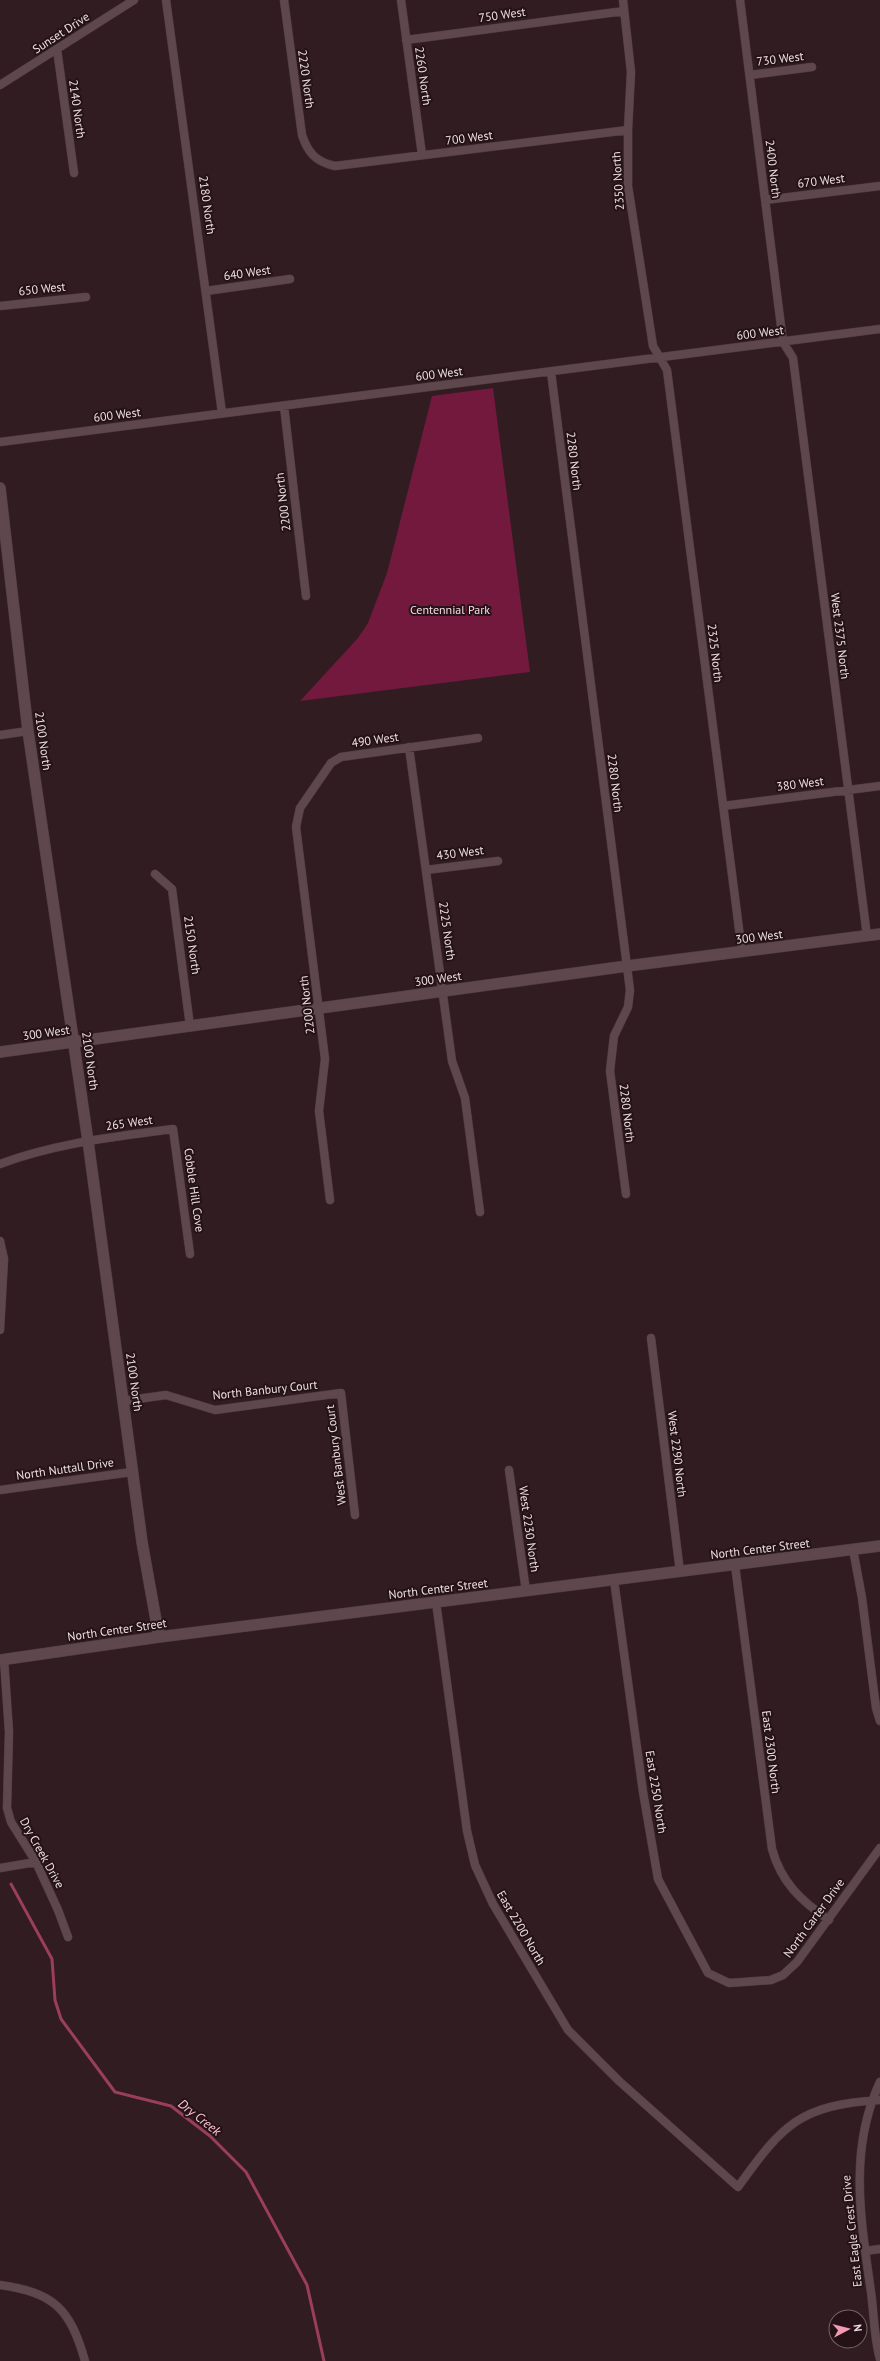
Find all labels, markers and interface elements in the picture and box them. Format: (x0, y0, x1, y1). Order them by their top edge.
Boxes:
street label: 750 West (477, 4, 526, 25)
street label: Sunset Drive (30, 9, 92, 56)
street label: 2260 North (412, 46, 435, 106)
street label: 730 West (756, 48, 804, 69)
street label: 2220 North (295, 49, 318, 109)
street label: 2140 North (66, 79, 89, 139)
street label: 700 West (445, 127, 493, 148)
street label: 2400 North (762, 139, 785, 199)
street label: 2350 North (608, 151, 627, 211)
street label: 670 West (797, 170, 845, 191)
street label: 2180 North (196, 175, 219, 235)
street label: 640 West (222, 262, 271, 283)
street label: 650 West (18, 279, 66, 298)
street label: 600 West (736, 322, 784, 343)
street label: 600 West (415, 363, 463, 384)
street label: 600 West (93, 404, 141, 425)
street label: 2280 North (563, 431, 586, 491)
street label: 2200 North (271, 472, 294, 532)
street label: West 2375 North (828, 592, 853, 680)
park label: Centennial Park (410, 602, 490, 617)
street label: 2325 North (704, 623, 727, 683)
street label: 2100 North (32, 711, 55, 771)
street label: 490 West (350, 729, 399, 750)
street label: 2280 North (604, 753, 627, 813)
street label: 380 West (776, 773, 824, 794)
street label: 430 West (436, 842, 484, 863)
street label: 2225 North (436, 901, 459, 961)
street label: 2150 North (181, 915, 204, 975)
street label: 300 West (735, 926, 783, 947)
street label: 300 West (413, 968, 462, 989)
street label: 2200 North (295, 975, 318, 1035)
street label: 300 West (21, 1022, 70, 1043)
street label: 2100 North (79, 1031, 102, 1091)
street label: 2280 North (616, 1083, 639, 1143)
street label: 265 West (104, 1112, 153, 1133)
street label: Cobble Hill Cove (181, 1147, 208, 1233)
street label: 2100 North (123, 1352, 146, 1412)
street label: North Banbury Court (212, 1377, 318, 1402)
street label: West Banbury Court (322, 1404, 349, 1506)
street label: West 2290 North (665, 1410, 690, 1498)
street label: North Nuttall Drive (15, 1454, 115, 1483)
street label: West 2230 North (516, 1485, 543, 1573)
street label: North Center Street (709, 1535, 810, 1562)
street label: North Center Street (387, 1575, 488, 1602)
street label: North Center Street (66, 1615, 167, 1644)
street label: East 2300 North (759, 1710, 784, 1794)
street label: East 2250 North (643, 1749, 670, 1834)
street label: Dry Creek Drive (17, 1815, 68, 1891)
street label: North Carter Drive (780, 1875, 847, 1960)
street label: East 2200 North (494, 1888, 549, 1968)
water label: Dry Creek (175, 2095, 226, 2140)
street label: East Eagle Crest Drive (838, 2174, 865, 2288)
north arrow (828, 2309, 868, 2349)
text: N (851, 2323, 865, 2332)

